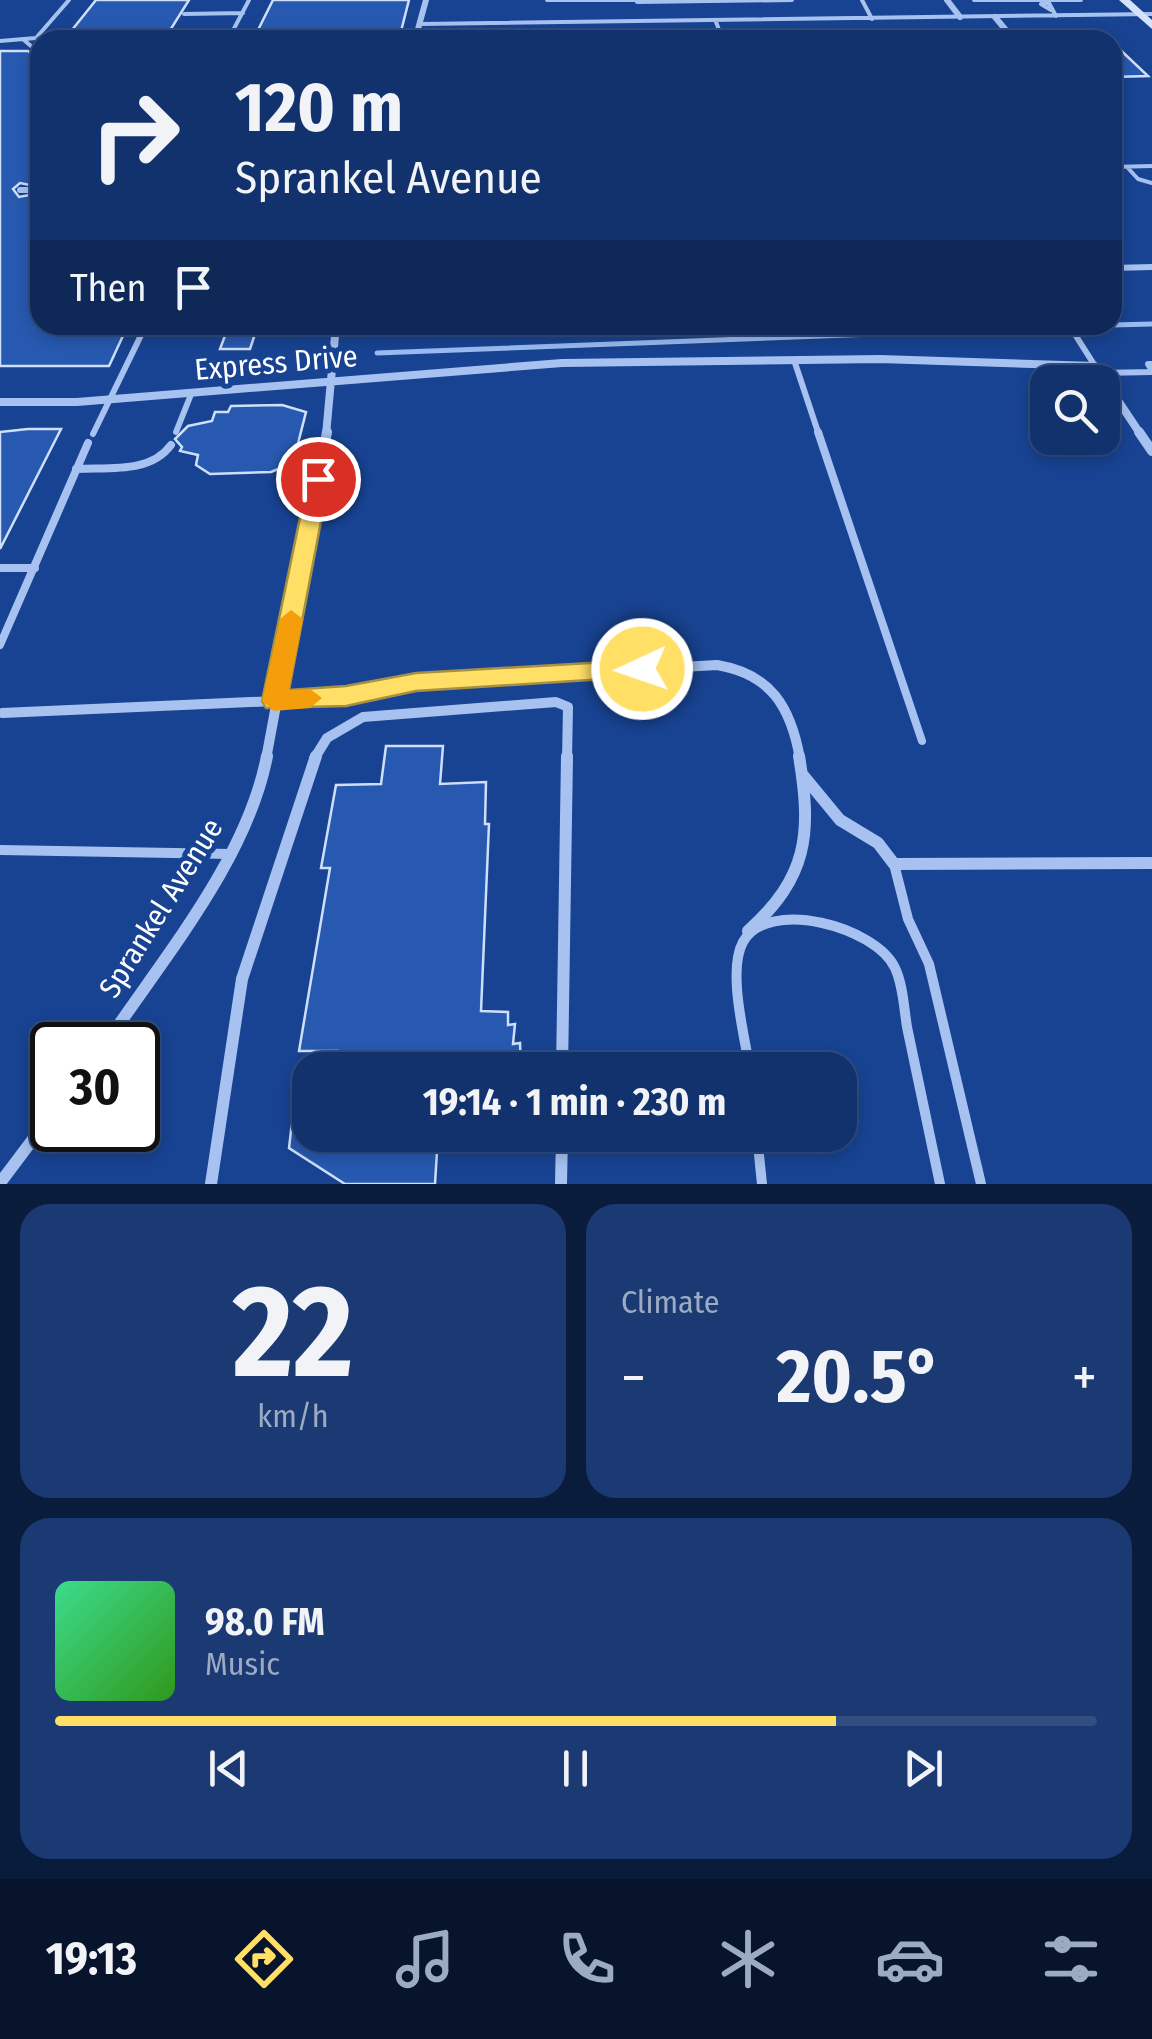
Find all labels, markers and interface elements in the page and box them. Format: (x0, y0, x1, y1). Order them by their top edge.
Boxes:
text: 120 m (235, 66, 403, 150)
icon: right (70, 70, 200, 200)
text: Sprankel Avenue (235, 151, 542, 205)
icon: arrive (166, 260, 221, 315)
text: Then (70, 265, 146, 311)
street label: Express Drive (193, 338, 359, 388)
map controls (1030, 365, 1120, 455)
button: search (1030, 365, 1120, 455)
pin (276, 437, 361, 522)
icon: arrive (291, 452, 346, 507)
position arrow (590, 617, 694, 721)
street label: Sprankel Avenue (92, 812, 230, 1004)
speed limit sign: 30 (30, 1022, 160, 1152)
text: 19:14 · 1 min · 230 m (423, 1079, 726, 1125)
text: 22 (233, 1254, 353, 1410)
text: Climate (621, 1283, 720, 1321)
text: 20.5° (777, 1332, 941, 1422)
text: − (621, 1345, 646, 1411)
text: + (1072, 1345, 1097, 1411)
text: km/h (257, 1397, 329, 1435)
text: 98.0 FM (205, 1599, 325, 1645)
text: Music (205, 1645, 280, 1683)
icon: previous (201, 1741, 256, 1796)
icon: pause (548, 1741, 603, 1796)
icon: next (896, 1741, 951, 1796)
icon: directions (229, 1924, 299, 1994)
icon: music (390, 1924, 460, 1994)
icon: phone (552, 1924, 622, 1994)
icon: climate (713, 1924, 783, 1994)
icon: car (875, 1924, 945, 1994)
icon: filters (1036, 1924, 1106, 1994)
text: 19:13 (46, 1932, 137, 1986)

